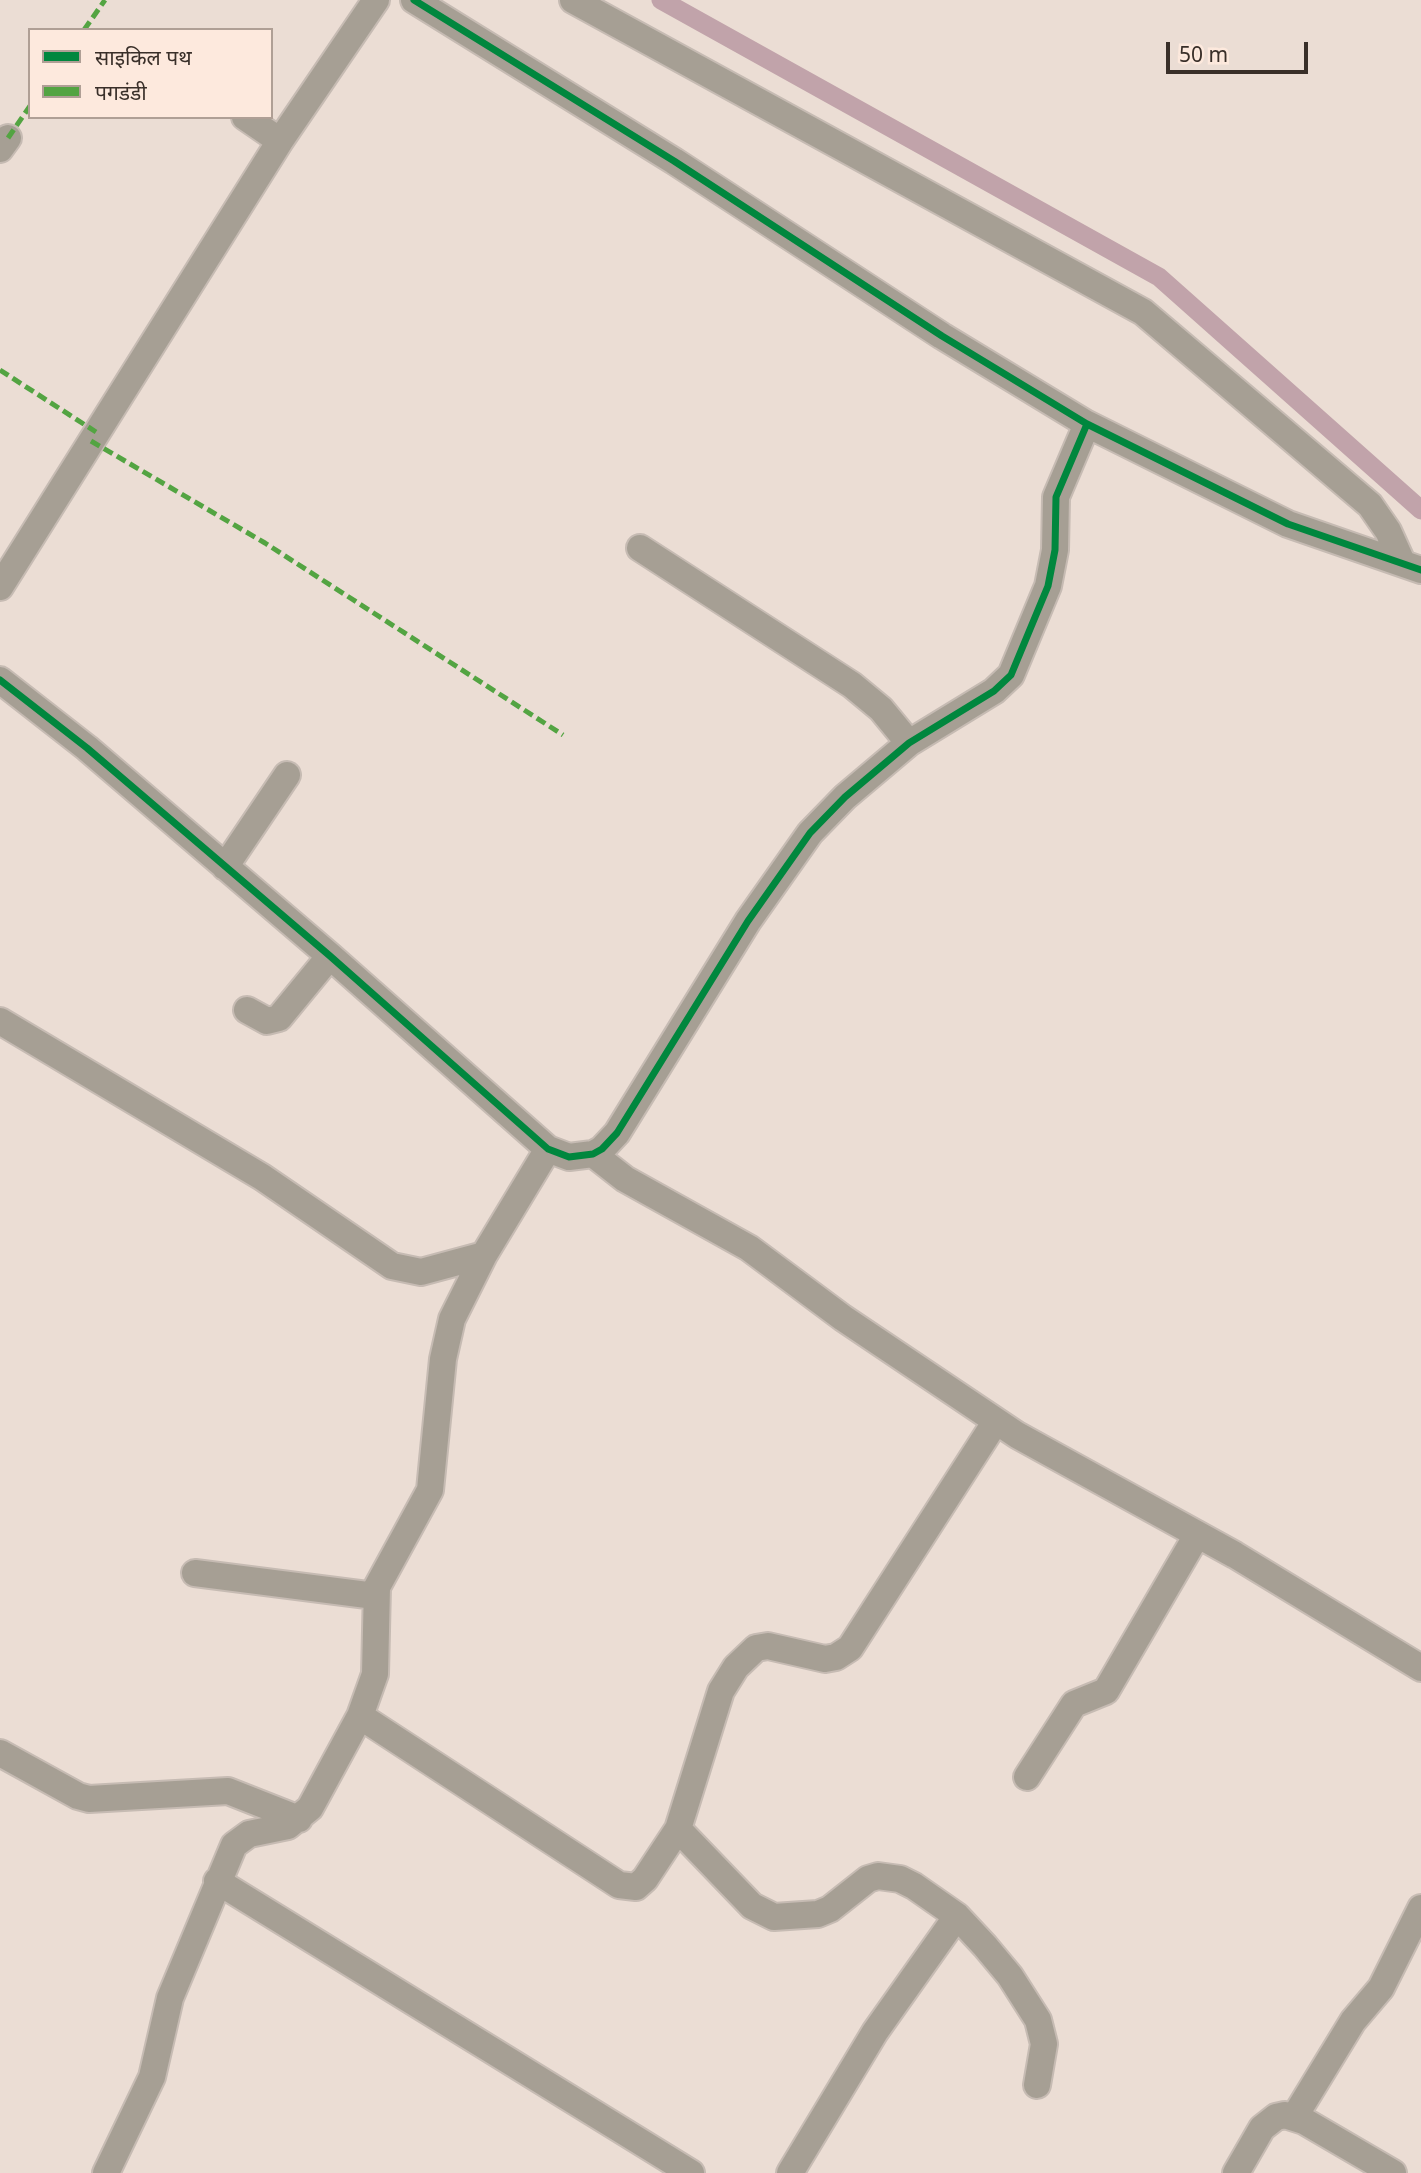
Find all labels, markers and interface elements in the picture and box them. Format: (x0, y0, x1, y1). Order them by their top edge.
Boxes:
legend (28, 28, 273, 119)
scale bar (1169, 28, 1311, 72)
text: 50 m (1179, 40, 1228, 68)
text: साइकिल पथ (95, 43, 192, 71)
text: पगडंडी (95, 78, 147, 106)

